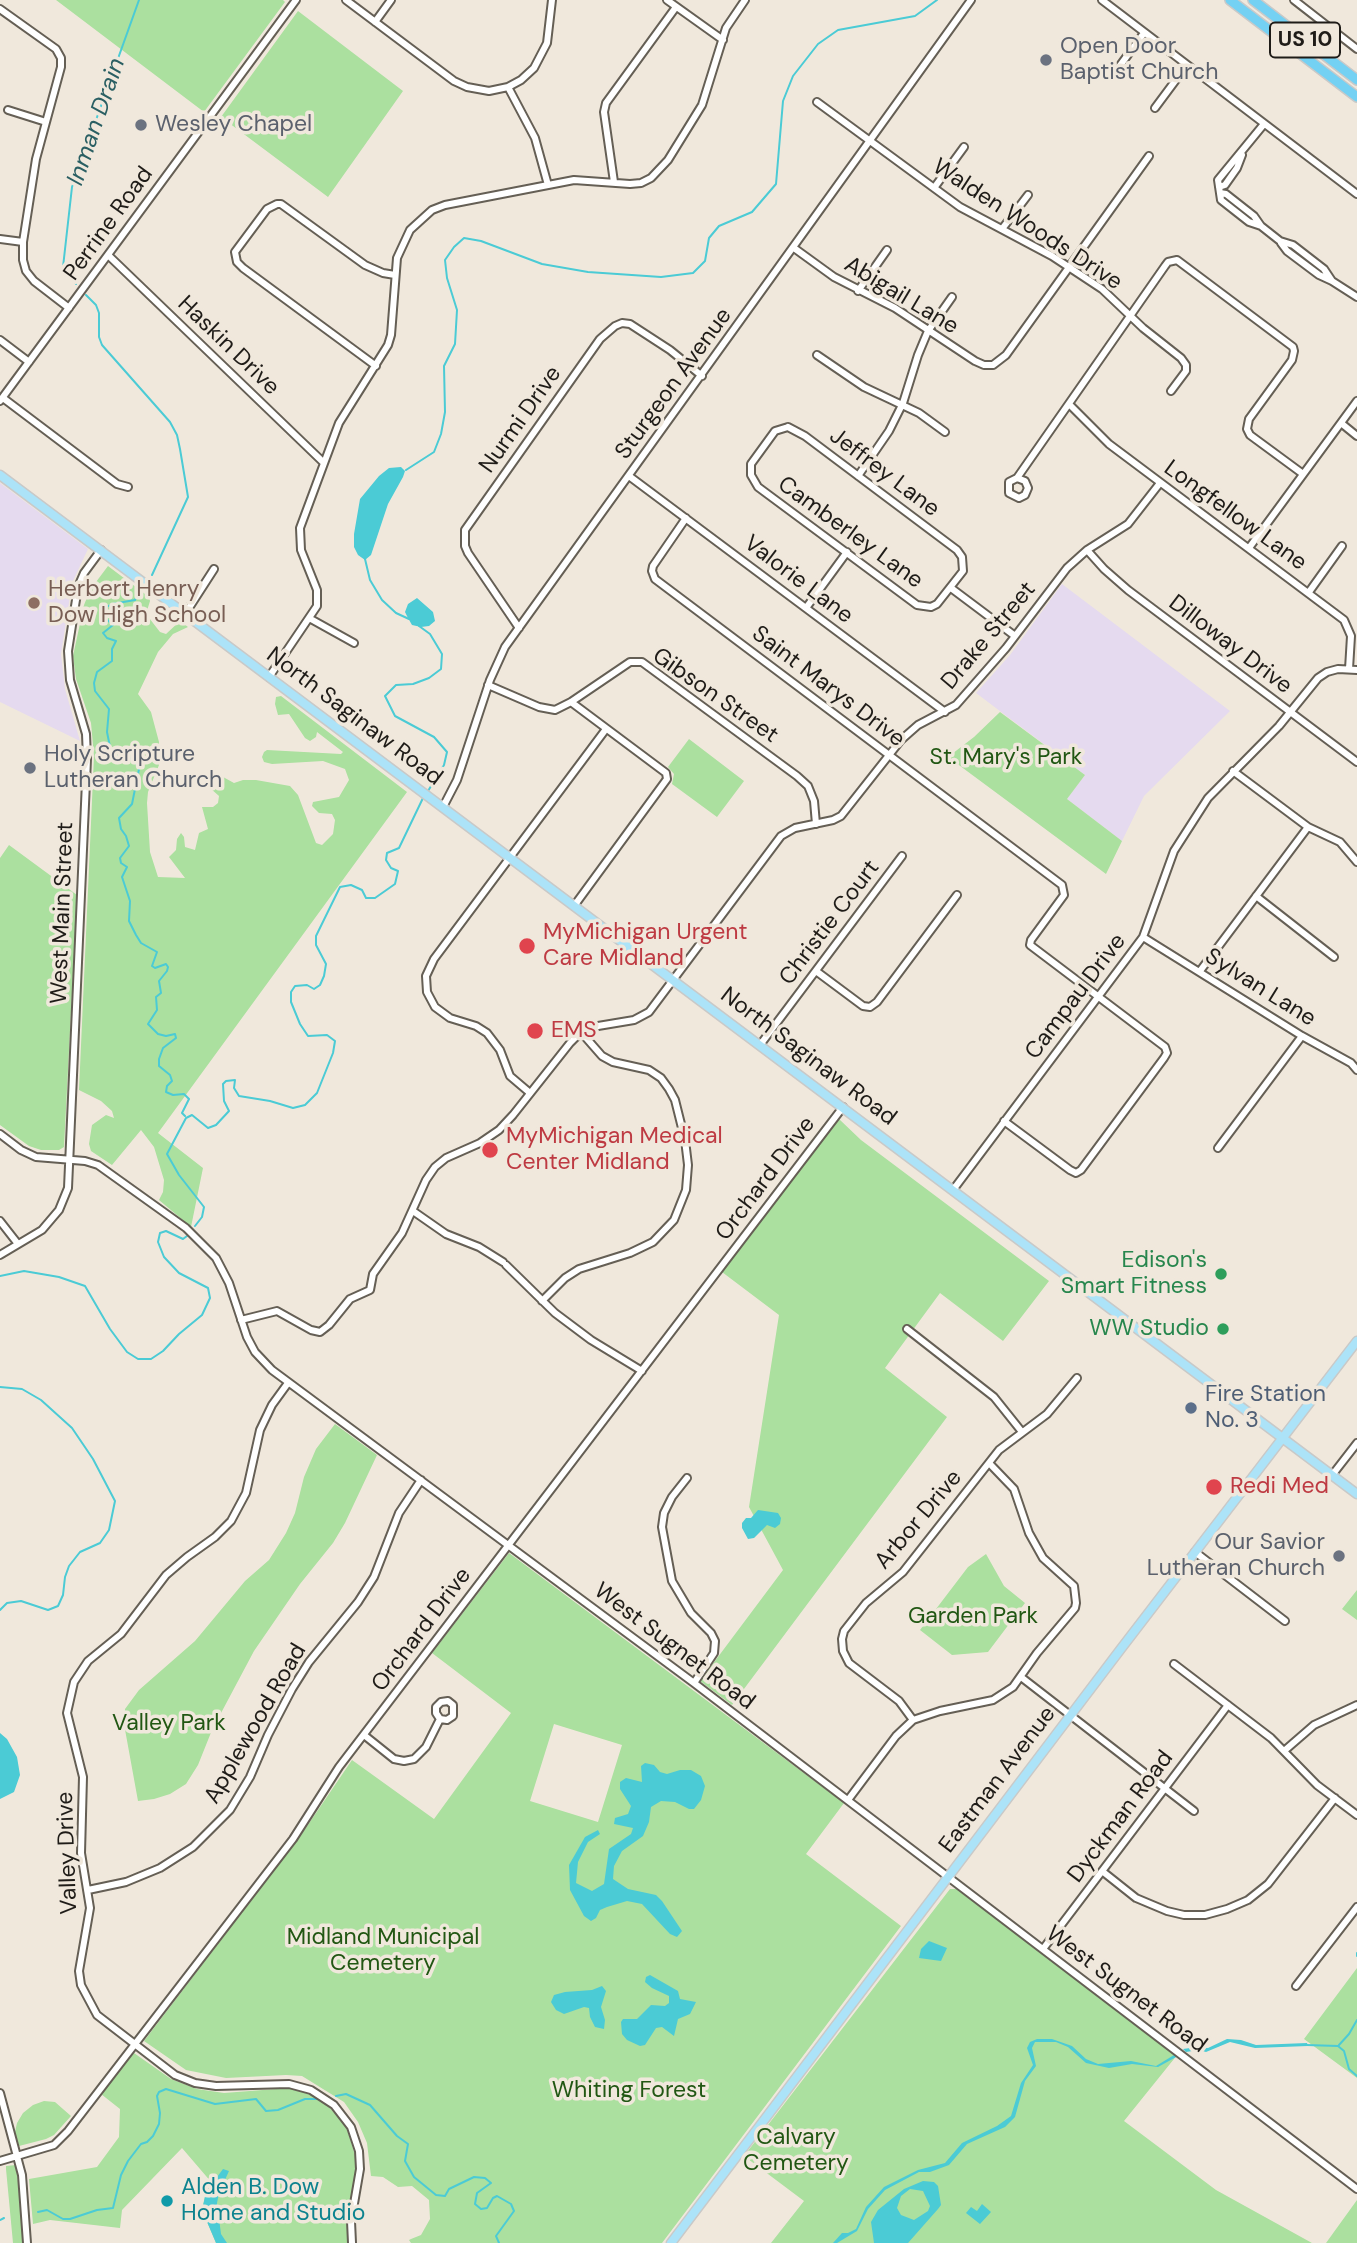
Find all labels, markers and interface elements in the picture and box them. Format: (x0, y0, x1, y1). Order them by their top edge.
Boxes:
road number: US 10 (1270, 22, 1340, 58)
place label: Open Door Baptist Church (1060, 33, 1218, 87)
marker: Open Door Baptist Church (1038, 52, 1054, 68)
water label: Inman Drain (62, 55, 132, 189)
place label: Wesley Chapel (155, 111, 312, 139)
marker: Wesley Chapel (133, 117, 149, 133)
street label: Walden Woods Drive (927, 153, 1127, 297)
street label: Perrine Road (58, 162, 160, 286)
street label: Abigail Lane (839, 251, 963, 341)
street label: Haskin Drive (171, 291, 285, 401)
street label: Sturgeon Avenue (610, 303, 738, 465)
street label: Nurmi Drive (474, 361, 568, 479)
street label: Jeffrey Lane (824, 423, 944, 523)
street label: Longfellow Lane (1158, 455, 1312, 577)
street label: Camberley Lane (772, 471, 928, 595)
street label: Valorie Lane (738, 530, 858, 630)
place label: Herbert Henry Dow High School (48, 576, 226, 630)
street label: Drake Street (936, 577, 1042, 695)
street label: Dilloway Drive (1163, 590, 1297, 700)
marker: Herbert Henry Dow High School (26, 595, 42, 611)
street label: Saint Marys Drive (746, 621, 910, 753)
street label: North Saginaw Road (261, 642, 447, 792)
street label: Gibson Street (647, 643, 783, 749)
place label: Holy Scripture Lutheran Church (44, 741, 222, 795)
park label: St. Mary's Park (930, 744, 1082, 772)
marker: Holy Scripture Lutheran Church (22, 760, 38, 776)
street label: West Main Street (46, 821, 80, 1005)
street label: Christie Court (774, 855, 886, 991)
place label: MyMichigan Urgent Care Midland (543, 919, 748, 973)
street label: Campau Drive (1020, 929, 1132, 1065)
marker: MyMichigan Urgent Care Midland (517, 936, 537, 956)
street label: Sylvan Lane (1199, 943, 1321, 1033)
street label: North Saginaw Road (715, 982, 901, 1132)
place label: EMS (551, 1017, 597, 1045)
marker: EMS (525, 1021, 545, 1041)
street label: Orchard Drive (710, 1112, 822, 1246)
place label: MyMichigan Medical Center Midland (506, 1123, 723, 1177)
marker: MyMichigan Medical Center Midland (480, 1140, 500, 1160)
place label: Edison's Smart Fitness (1061, 1247, 1207, 1301)
marker: Edison's Smart Fitness (1213, 1266, 1229, 1282)
place label: WW Studio (1089, 1315, 1209, 1343)
marker: WW Studio (1215, 1321, 1231, 1337)
place label: Fire Station No. 3 (1205, 1381, 1326, 1435)
marker: Fire Station No. 3 (1183, 1400, 1199, 1416)
street label: Arbor Drive (870, 1465, 968, 1575)
place label: Redi Med (1230, 1473, 1329, 1501)
marker: Redi Med (1204, 1477, 1224, 1497)
place label: Our Savior Lutheran Church (1147, 1529, 1325, 1583)
marker: Our Savior Lutheran Church (1331, 1548, 1347, 1564)
street label: Orchard Drive (366, 1563, 478, 1697)
street label: West Sugnet Road (588, 1578, 760, 1716)
park label: Garden Park (908, 1603, 1038, 1631)
street label: Applewood Road (199, 1639, 313, 1809)
street label: Eastman Avenue (934, 1701, 1062, 1859)
park label: Valley Park (112, 1710, 226, 1738)
street label: Dyckman Road (1062, 1746, 1180, 1888)
street label: Valley Drive (52, 1791, 84, 1915)
street label: West Sugnet Road (1040, 1921, 1212, 2059)
park label: Midland Municipal Cemetery (287, 1924, 479, 1978)
park label: Whiting Forest (552, 2077, 706, 2105)
park label: Calvary Cemetery (743, 2124, 849, 2178)
place label: Alden B. Dow Home and Studio (181, 2174, 365, 2228)
marker: Alden B. Dow Home and Studio (159, 2193, 175, 2209)

